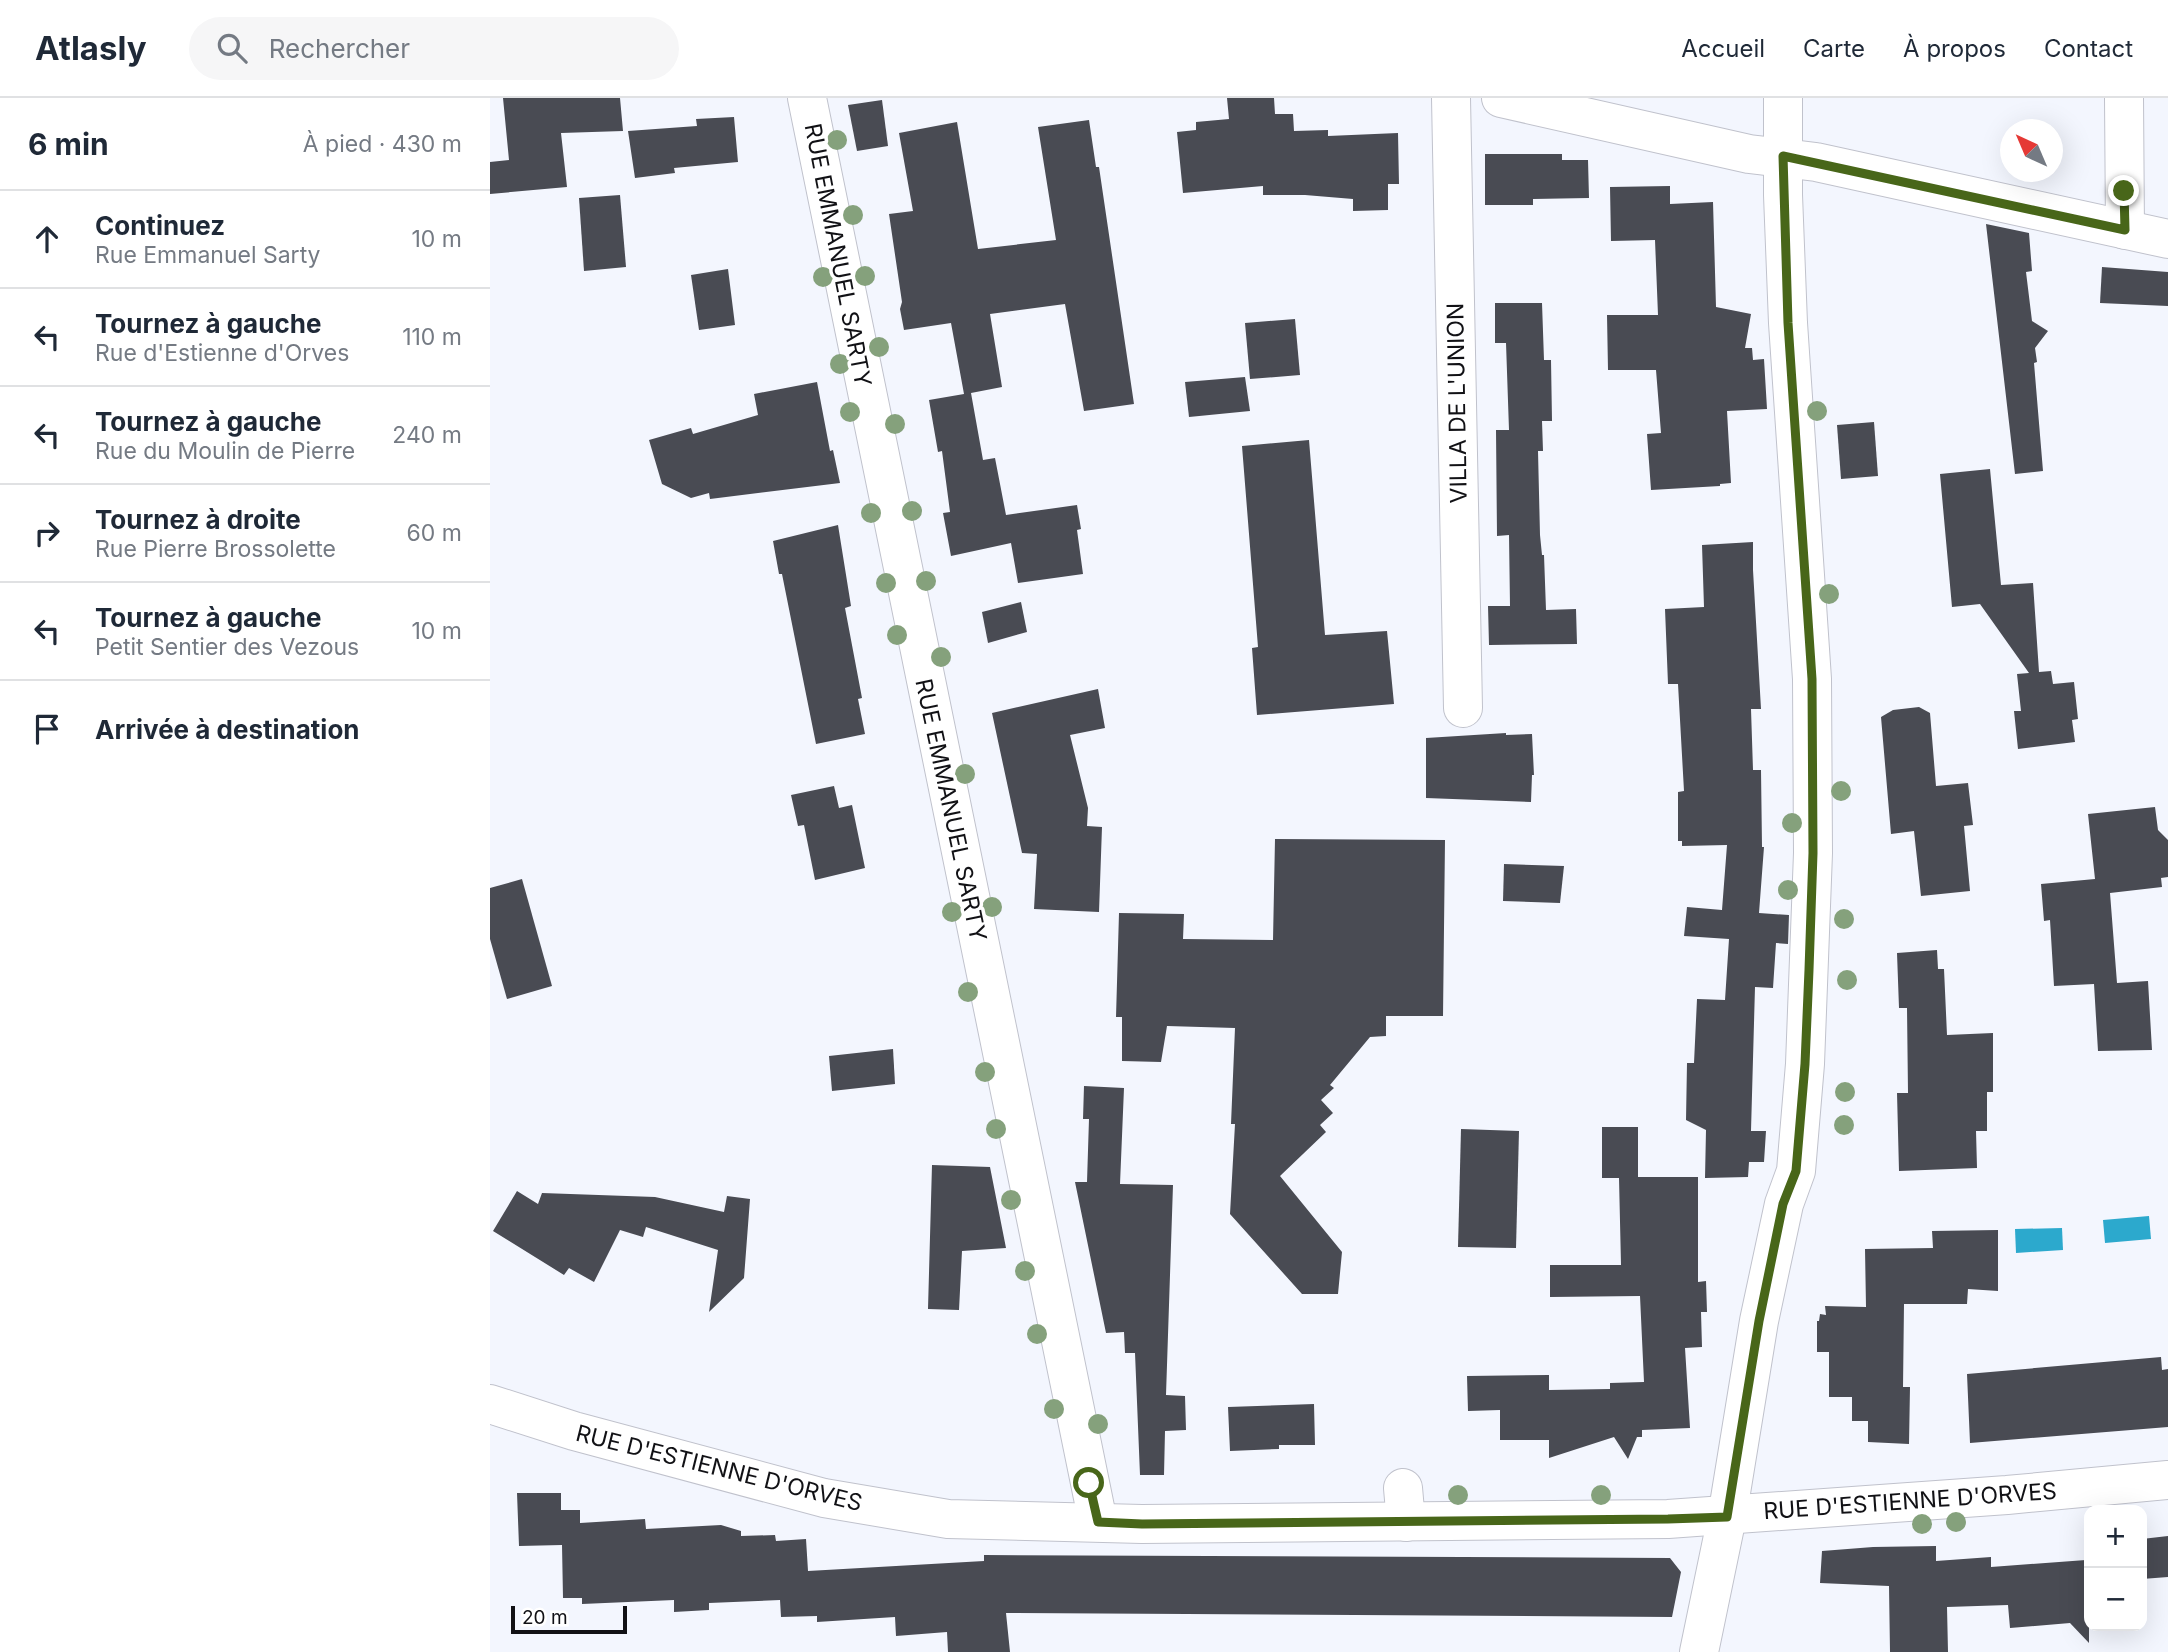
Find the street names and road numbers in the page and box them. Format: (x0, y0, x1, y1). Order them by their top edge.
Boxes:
street label: RUE EMMANUEL SARTY (799, 121, 877, 389)
street label: VILLA DE L'UNION (1441, 302, 1473, 504)
street label: RUE EMMANUEL SARTY (909, 676, 993, 944)
street label: RUE D'ESTIENNE D'ORVES (573, 1419, 865, 1517)
street label: RUE D'ESTIENNE D'ORVES (1762, 1477, 2058, 1525)

